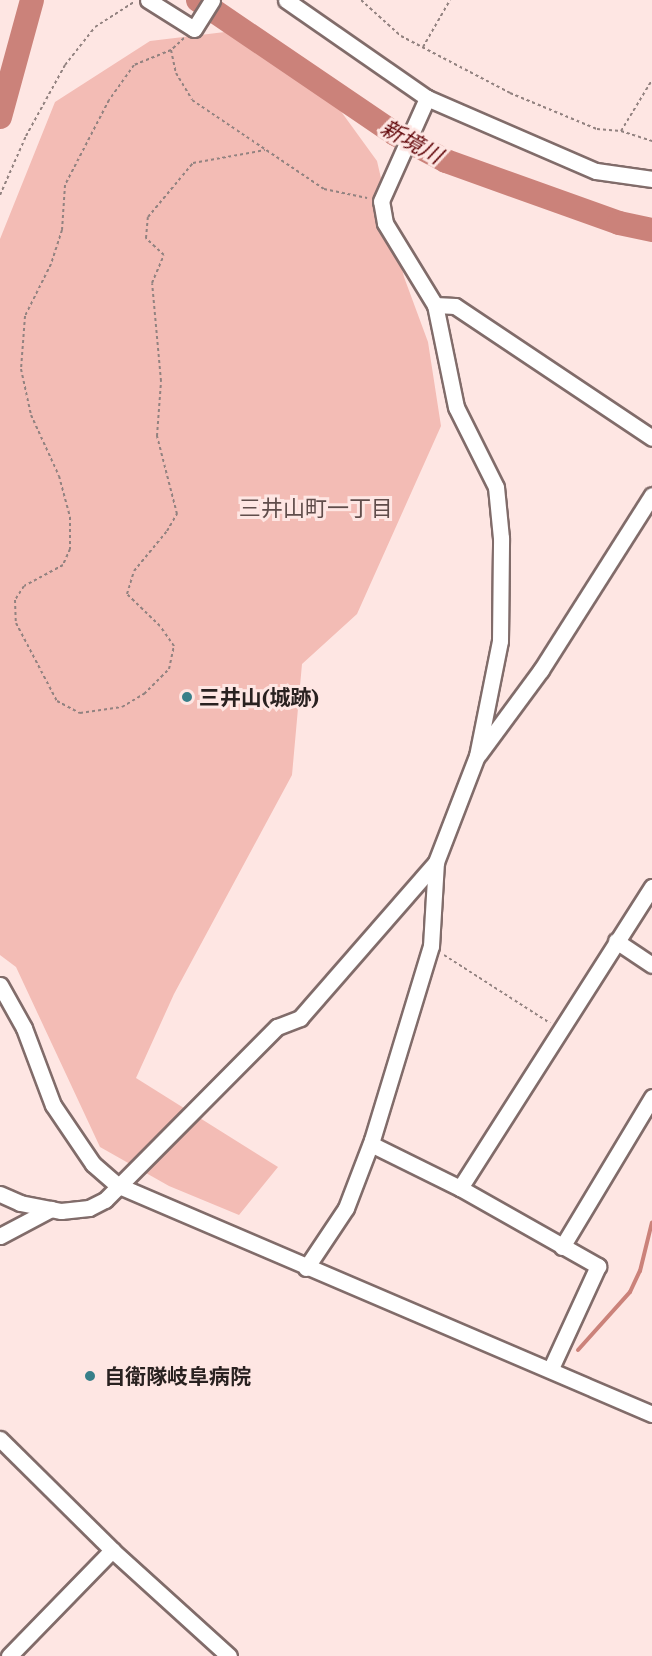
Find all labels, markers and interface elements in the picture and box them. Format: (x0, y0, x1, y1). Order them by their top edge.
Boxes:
water label: 新境川 (377, 113, 447, 169)
district label: 三井山町一丁目 (239, 495, 393, 521)
place label: 三井山(城跡) (199, 684, 319, 710)
marker: 三井山(城跡) (180, 690, 194, 704)
place label: 自衛隊岐阜病院 (104, 1363, 251, 1389)
marker: 自衛隊岐阜病院 (81, 1367, 99, 1385)

